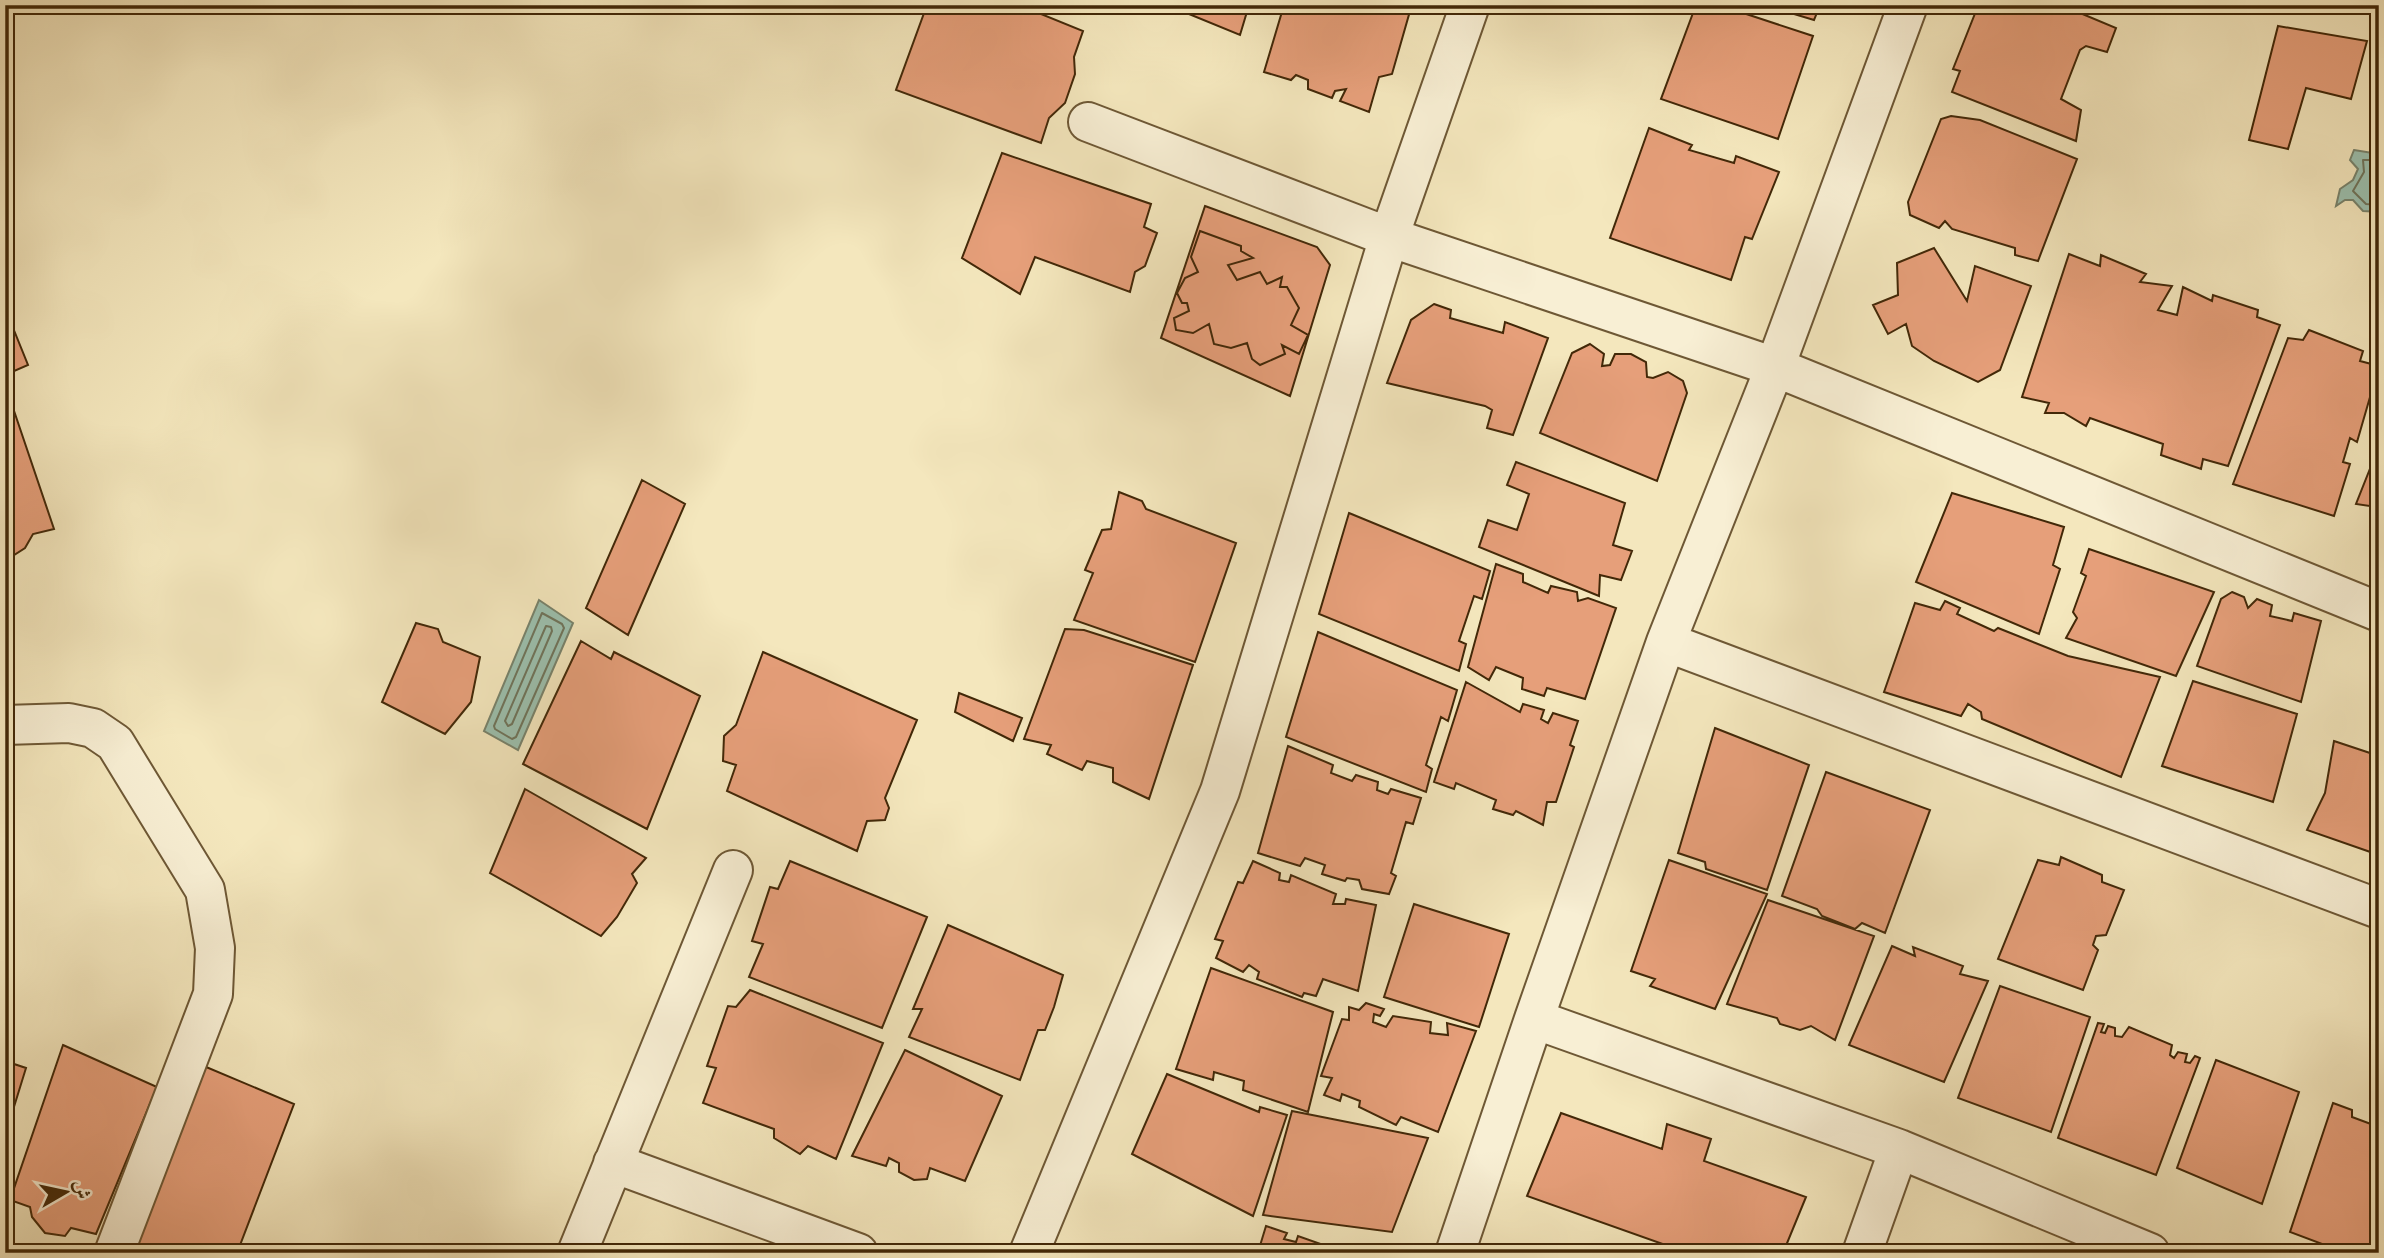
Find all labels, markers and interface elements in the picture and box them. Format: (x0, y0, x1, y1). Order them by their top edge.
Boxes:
north arrow (32, 1156, 102, 1226)
text: ش (69, 1178, 95, 1201)

